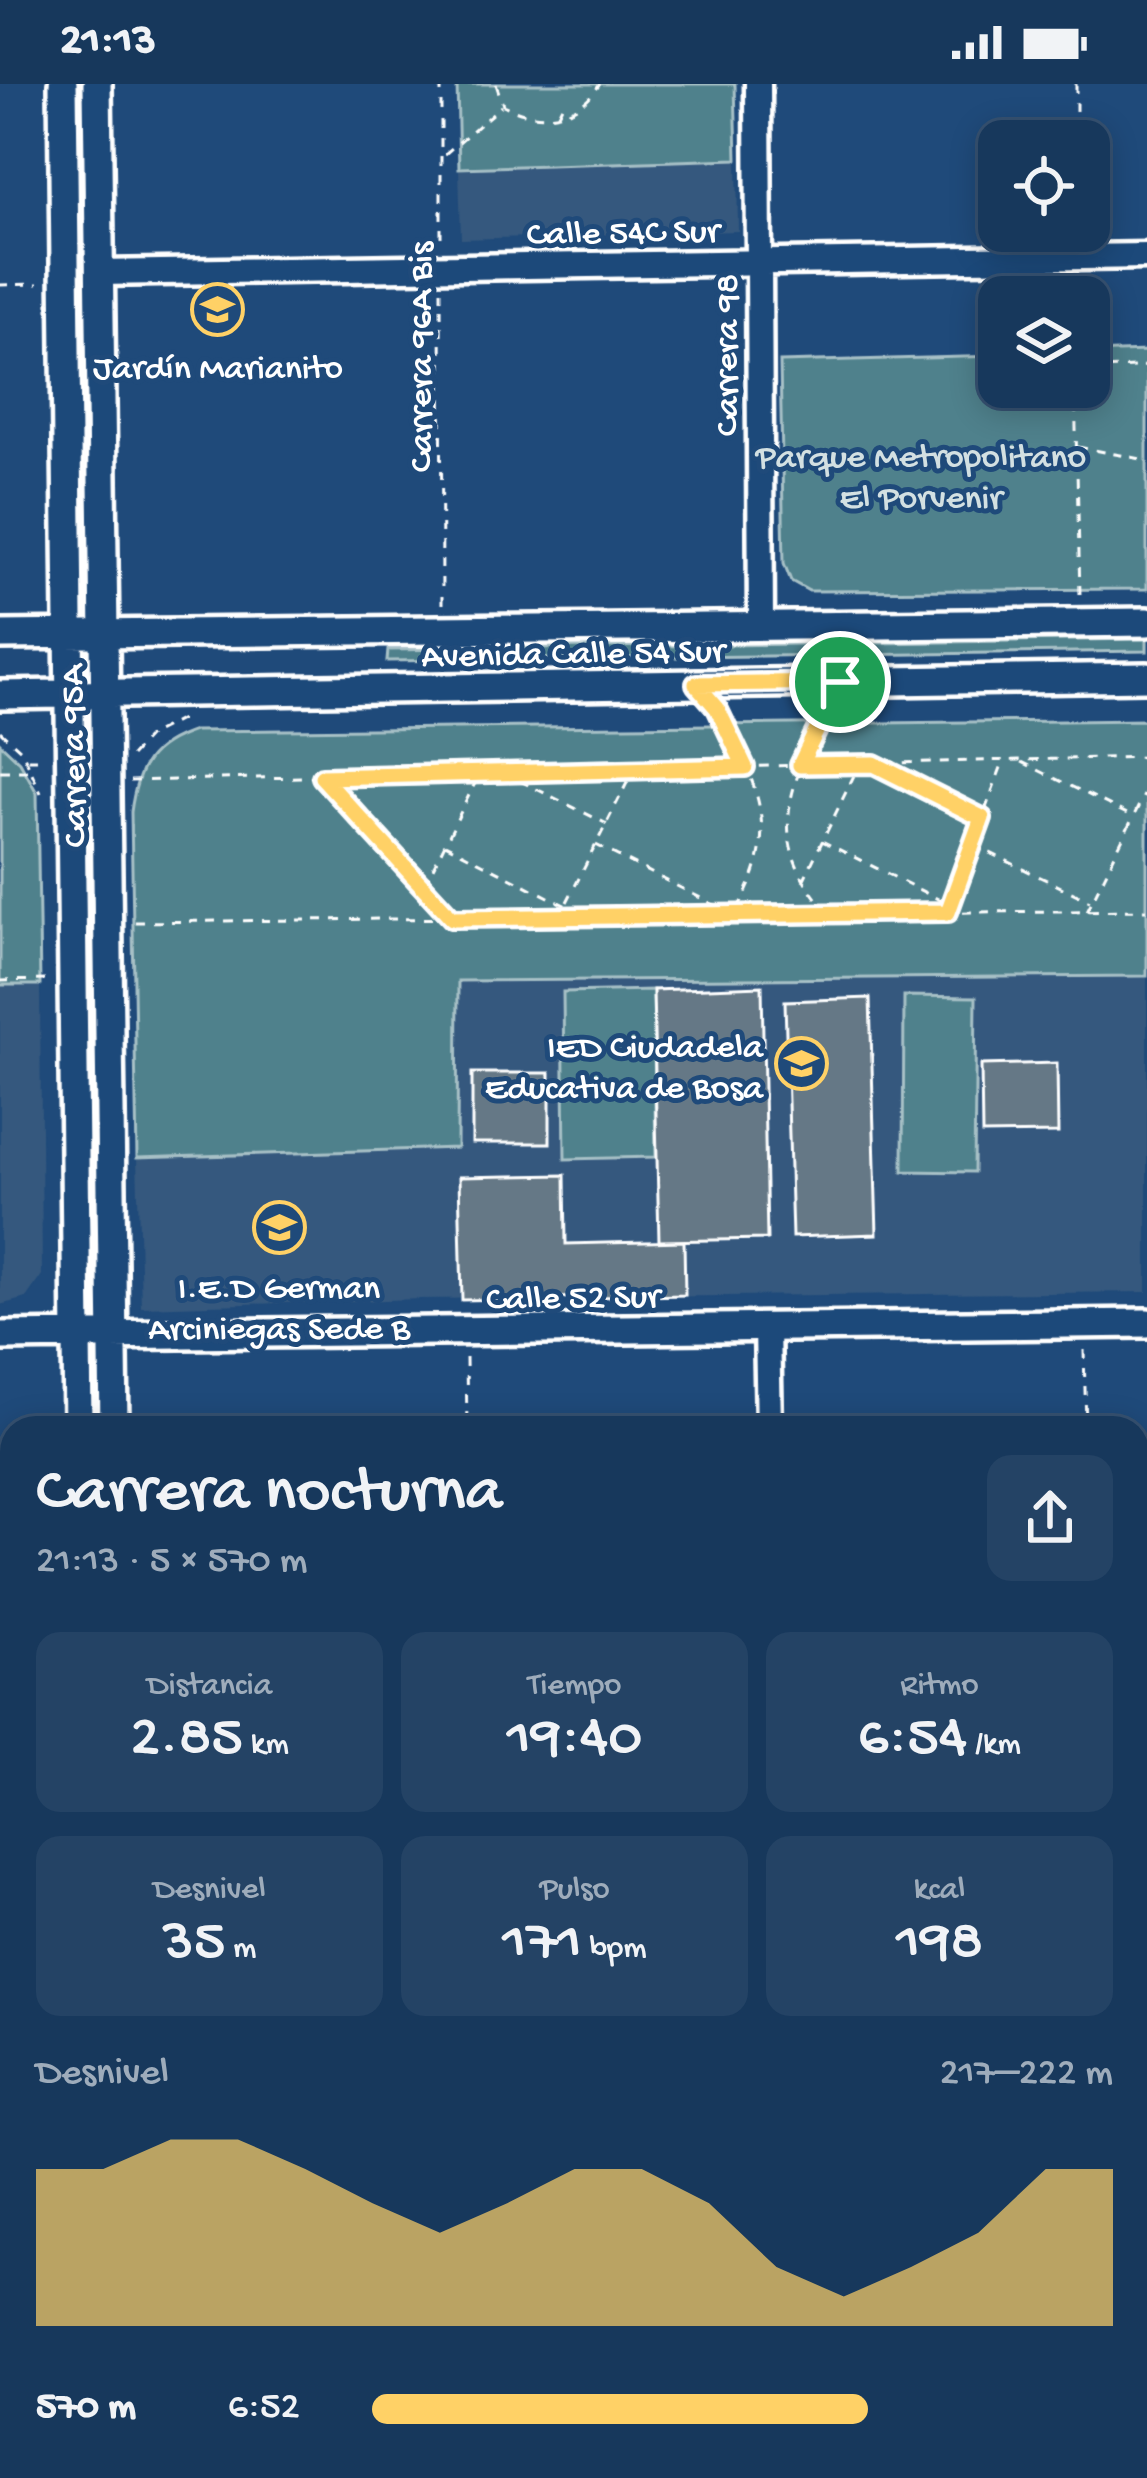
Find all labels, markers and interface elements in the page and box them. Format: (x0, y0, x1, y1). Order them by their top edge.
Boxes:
text: 21:13 (60, 16, 156, 69)
map controls (978, 120, 1110, 408)
button: locate (978, 120, 1110, 252)
street label: Calle 54C Sur (526, 212, 723, 259)
street label: Carrera 96A Bis (402, 240, 445, 472)
street label: Carrera 98 (708, 274, 751, 436)
button: layers (978, 276, 1110, 408)
school or university icon: Jardín Marianito (190, 281, 246, 337)
place label: Jardín Marianito (93, 349, 343, 392)
park label: Parque Metropolitano El Porvenir (755, 438, 1086, 522)
pin (789, 631, 891, 733)
street label: Avenida Calle 54 Sur (421, 632, 728, 681)
icon: arrive (807, 649, 873, 715)
street label: Carrera 95A (53, 662, 100, 848)
place label: IED Ciudadela Educativa de Bosa (485, 1028, 764, 1112)
school or university icon: IED Ciudadela Educativa de Bosa (774, 1036, 830, 1092)
school or university icon: I.E.D German Arciniegas Sede B (251, 1200, 307, 1256)
place label: I.E.D German Arciniegas Sede B (148, 1269, 411, 1353)
street label: Calle 52 Sur (486, 1277, 664, 1324)
button: share (987, 1455, 1113, 1581)
text: Carrera nocturna (36, 1456, 502, 1534)
text: 21:13 · 5 × 570 m (36, 1540, 308, 1586)
text: Distancia (147, 1668, 272, 1706)
text: Tiempo (528, 1668, 621, 1706)
text: Ritmo (900, 1668, 979, 1706)
text: 2.85 (130, 1706, 243, 1776)
text: 19:40 (507, 1706, 642, 1776)
text: 6:54 (858, 1706, 967, 1776)
text: km (243, 1727, 289, 1765)
text: /km (967, 1727, 1021, 1765)
text: Desnivel (153, 1872, 266, 1910)
text: Pulso (539, 1872, 610, 1910)
text: kcal (914, 1872, 965, 1910)
text: 35 (163, 1910, 225, 1980)
text: 171 (502, 1910, 582, 1980)
text: 198 (896, 1910, 983, 1980)
text: m (225, 1931, 256, 1969)
text: bpm (582, 1931, 647, 1969)
text: Desnivel (36, 2052, 169, 2098)
text: 217–222 m (940, 2052, 1113, 2098)
text: 570 m (36, 2386, 136, 2432)
text: 6:52 (228, 2386, 300, 2432)

